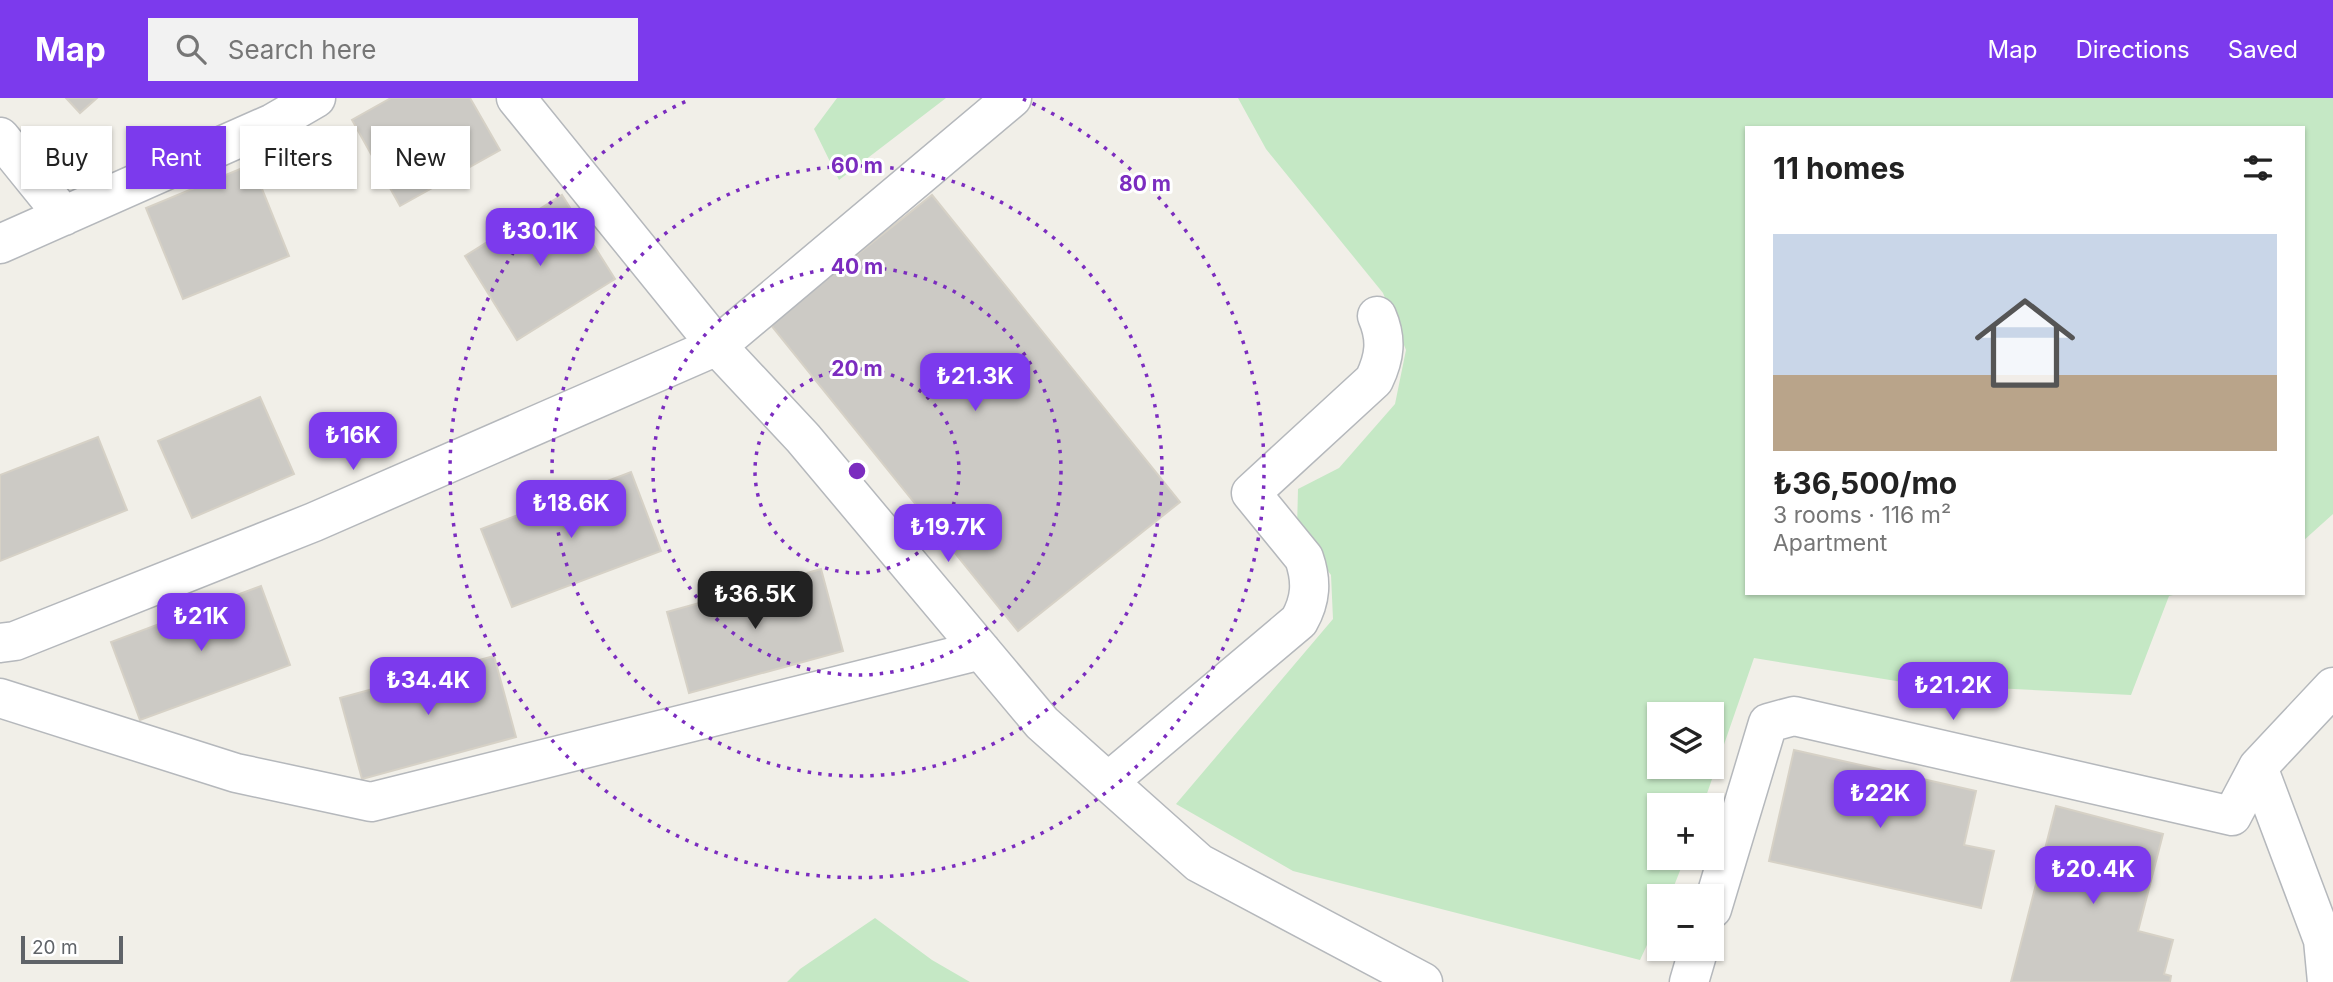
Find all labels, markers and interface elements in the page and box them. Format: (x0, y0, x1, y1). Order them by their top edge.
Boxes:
search box (148, 18, 638, 81)
text: Map (35, 29, 106, 69)
icon: search (172, 30, 210, 68)
text: Search here (228, 34, 376, 65)
text: Map (1988, 35, 2037, 64)
text: Directions (2075, 35, 2190, 64)
text: Saved (2228, 35, 2298, 64)
chip: Buy (21, 126, 112, 189)
chip: Rent (126, 126, 226, 189)
chip: Filters (240, 126, 357, 189)
chip: New (371, 126, 470, 189)
icon: filters (2239, 149, 2277, 187)
text: 11 homes (1773, 150, 1905, 186)
text: 60 m (831, 153, 883, 178)
text: 80 m (1119, 171, 1171, 196)
pin: ₺30.1K (483, 208, 597, 268)
text: ₺30.1K (502, 217, 578, 245)
text: 40 m (831, 254, 883, 279)
icon: home (1962, 280, 2088, 406)
pin: ₺21.3K (918, 354, 1032, 413)
text: 20 m (831, 356, 883, 381)
text: ₺21.3K (936, 362, 1014, 390)
pin: ₺16K (312, 412, 394, 472)
text: ₺16K (325, 421, 381, 449)
centre of rings (845, 459, 869, 483)
text: ₺36,500/mo (1773, 465, 1957, 501)
pin: ₺18.6K (514, 480, 628, 540)
text: ₺18.6K (532, 489, 610, 517)
text: 3 rooms · 116 m² (1773, 501, 1951, 529)
pin: ₺19.7K (891, 504, 1005, 564)
text: ₺19.7K (910, 513, 986, 541)
text: Apartment (1773, 529, 1887, 557)
pin: ₺36.5K (698, 572, 812, 631)
text: ₺36.5K (714, 580, 796, 608)
pin: ₺21K (160, 594, 242, 653)
text: ₺21K (173, 602, 229, 630)
pin: ₺34.4K (371, 658, 485, 717)
pin: ₺21.2K (1896, 662, 2010, 722)
text: ₺34.4K (386, 666, 470, 694)
text: ₺21.2K (1914, 671, 1992, 699)
map controls (1647, 702, 1724, 961)
button: layers (1647, 702, 1724, 779)
pin: ₺22K (1839, 770, 1921, 830)
text: ₺22K (1850, 779, 1910, 807)
button: + (1647, 793, 1724, 870)
pin: ₺20.4K (2036, 846, 2150, 906)
text: ₺20.4K (2051, 855, 2135, 883)
button: − (1647, 884, 1724, 961)
scale bar (21, 933, 122, 965)
text: 20 m (32, 936, 78, 959)

